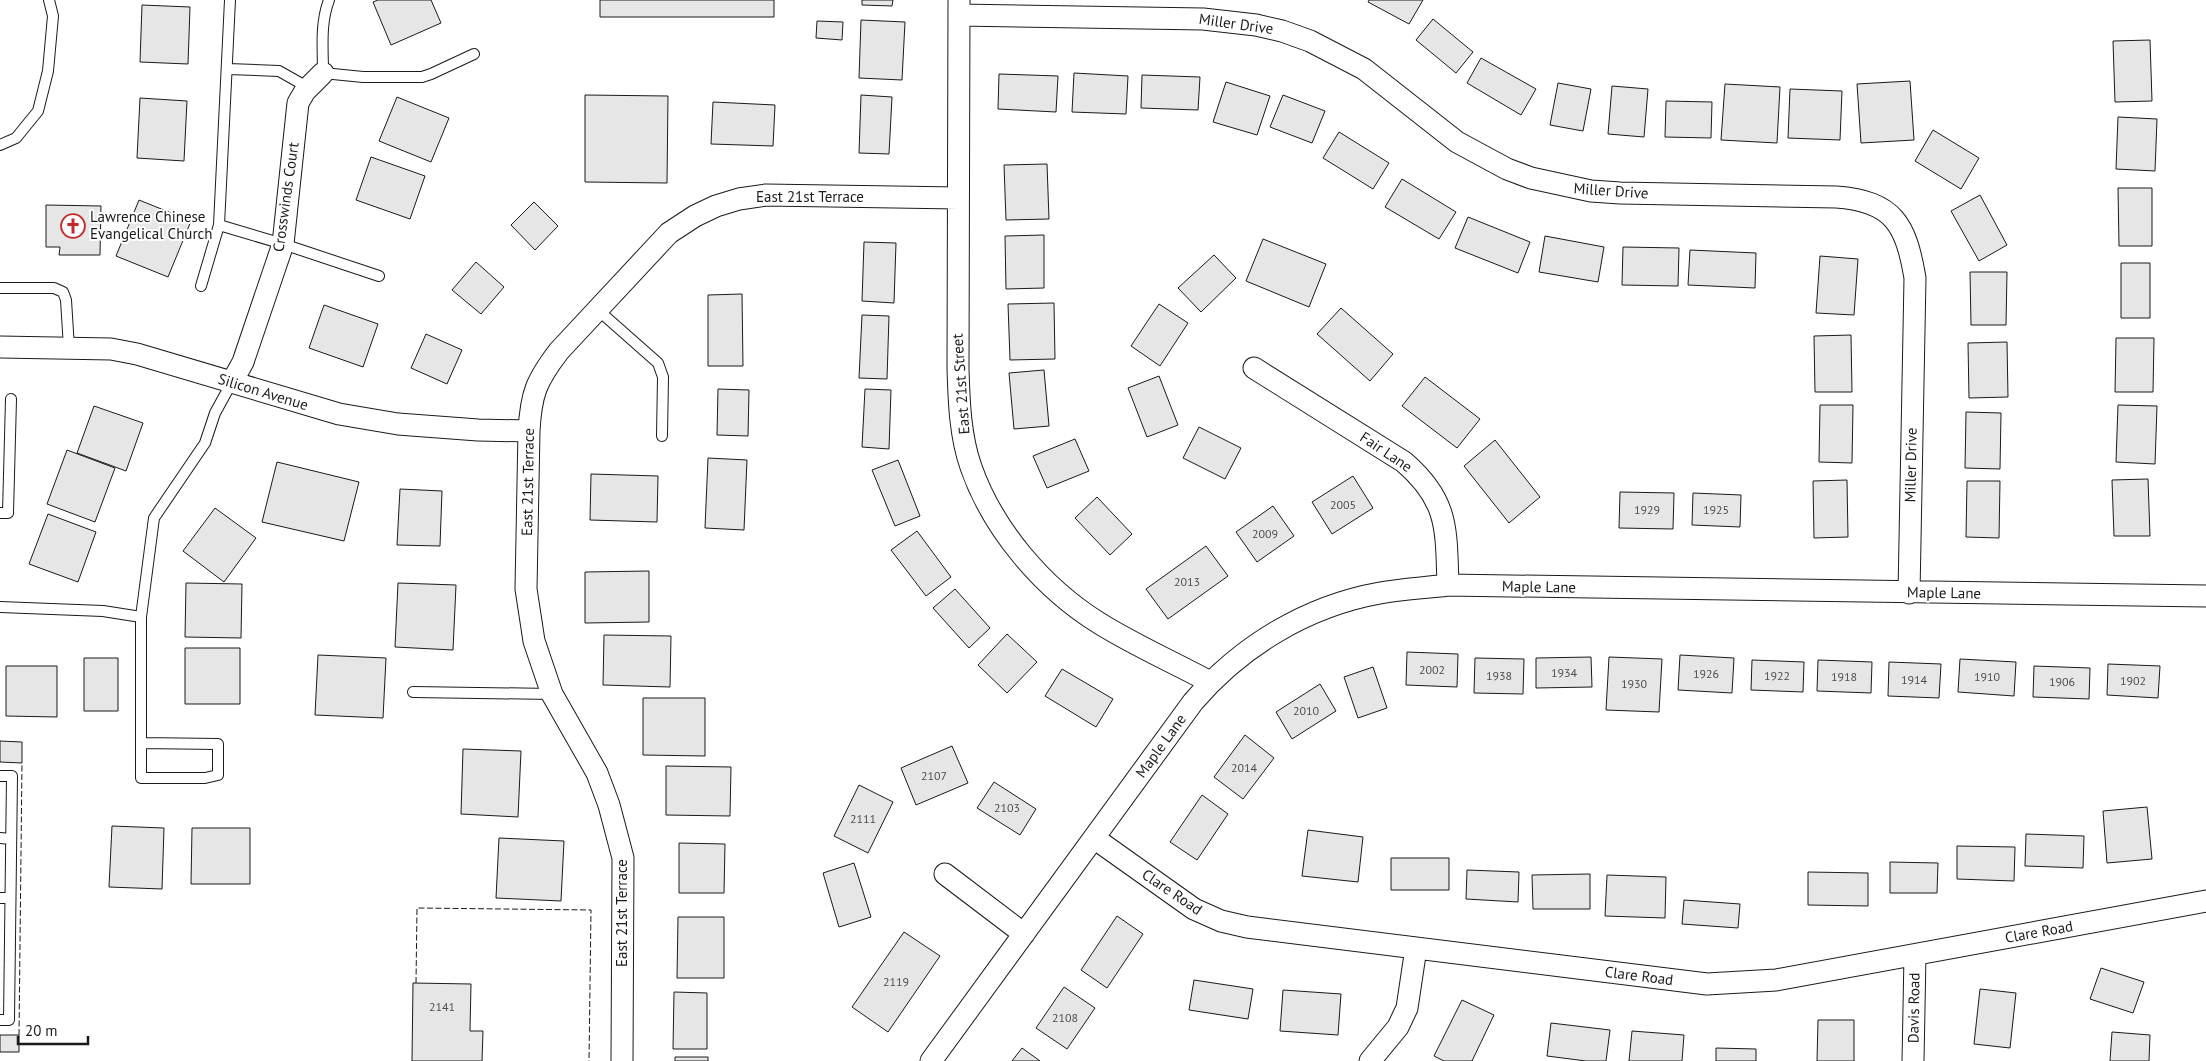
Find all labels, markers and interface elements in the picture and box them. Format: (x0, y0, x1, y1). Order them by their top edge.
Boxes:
street label: Miller Drive (1198, 9, 1275, 38)
street label: Crosswinds Court (268, 141, 303, 253)
street label: Miller Drive (1573, 178, 1649, 203)
street label: East 21st Terrace (756, 187, 864, 206)
place label: Lawrence Chinese Evangelical Church (90, 207, 213, 243)
church icon: Lawrence Chinese Evangelical Church (60, 213, 86, 239)
street label: East 21st Street (948, 333, 973, 435)
street label: Silicon Avenue (216, 369, 311, 414)
street label: Fair Lane (1356, 427, 1416, 476)
street label: Miller Drive (1900, 427, 1921, 503)
street label: East 21st Terrace (517, 428, 538, 536)
house number: 2005 (1330, 497, 1356, 512)
house number: 1929 (1634, 502, 1660, 517)
house number: 1925 (1703, 502, 1729, 517)
house number: 2009 (1252, 526, 1278, 541)
house number: 2013 (1174, 574, 1200, 589)
street label: Maple Lane (1502, 576, 1576, 597)
street label: Maple Lane (1907, 582, 1981, 603)
house number: 2002 (1419, 662, 1445, 677)
house number: 1934 (1551, 665, 1578, 680)
house number: 1926 (1693, 666, 1719, 681)
house number: 1938 (1486, 668, 1512, 683)
house number: 1922 (1764, 668, 1790, 683)
house number: 1918 (1831, 669, 1857, 684)
house number: 1910 (1974, 669, 2001, 684)
house number: 1914 (1901, 672, 1928, 687)
house number: 1902 (2120, 673, 2146, 688)
house number: 1906 (2049, 674, 2075, 689)
house number: 1930 (1621, 676, 1648, 691)
house number: 2010 (1293, 703, 1320, 718)
street label: Maple Lane (1131, 710, 1190, 781)
house number: 2014 (1231, 760, 1258, 775)
house number: 2107 (921, 768, 947, 783)
house number: 2103 (994, 800, 1020, 815)
house number: 2111 (850, 811, 876, 826)
street label: East 21st Terrace (612, 859, 631, 967)
street label: Clare Road (1138, 864, 1206, 919)
street label: Clare Road (2003, 916, 2074, 947)
street label: Clare Road (1604, 962, 1674, 989)
street label: Davis Road (1903, 973, 1924, 1043)
house number: 2119 (883, 974, 909, 989)
house number: 2141 (429, 999, 455, 1014)
house number: 2108 (1052, 1010, 1078, 1025)
scale bar (18, 1014, 88, 1046)
text: 20 m (25, 1021, 58, 1040)

